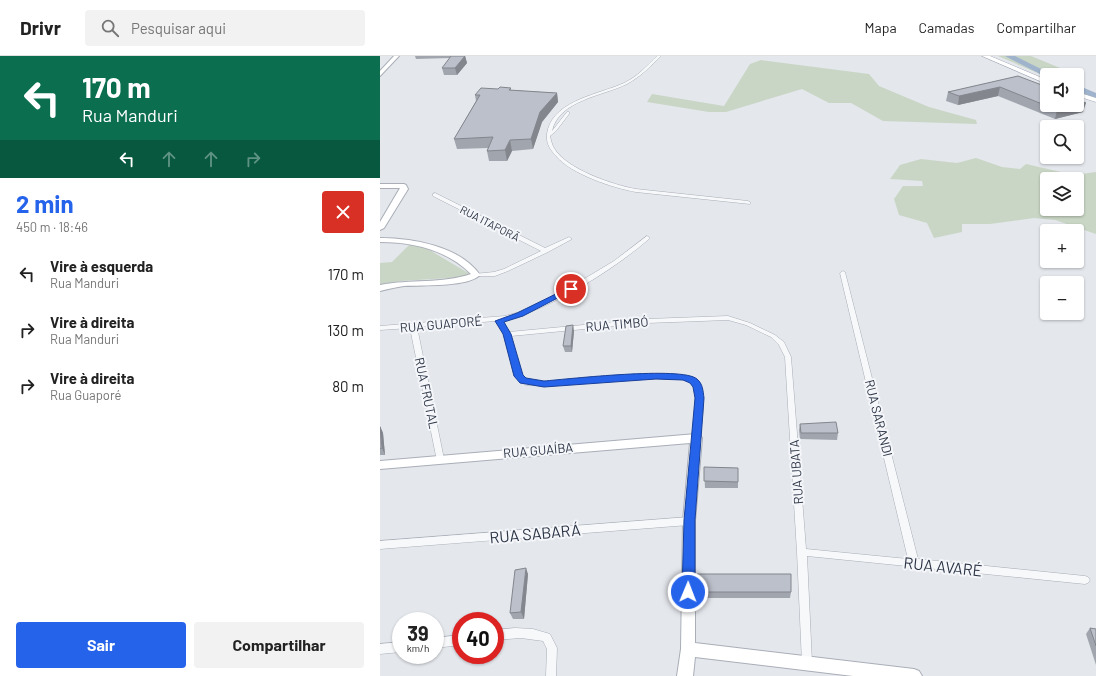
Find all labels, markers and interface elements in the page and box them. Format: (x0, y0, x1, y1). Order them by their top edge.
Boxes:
search box (85, 10, 365, 46)
text: Drivr (20, 16, 61, 39)
icon: search (99, 17, 121, 39)
text: Pesquisar aqui (131, 19, 226, 37)
text: Mapa (865, 19, 897, 36)
text: Camadas (919, 19, 974, 36)
text: Compartilhar (996, 19, 1076, 36)
map controls (1040, 68, 1084, 320)
button: sound (1040, 68, 1084, 112)
text: 170 m (82, 70, 151, 104)
icon: left (16, 72, 68, 124)
text: Rua Manduri (82, 104, 178, 126)
button: search (1040, 120, 1084, 164)
icon: left (116, 148, 138, 170)
icon: ahead (158, 148, 180, 170)
icon: ahead (200, 148, 222, 170)
icon: right (242, 148, 264, 170)
button: layers (1040, 172, 1084, 216)
text: 2 min (16, 189, 74, 218)
button: close (322, 191, 364, 233)
street label: RUA ITAPORÃ (458, 202, 522, 244)
text: 450 m · 18:46 (16, 219, 88, 235)
button: + (1040, 224, 1084, 268)
text: Vire à esquerda (50, 257, 153, 275)
icon: left (16, 263, 38, 285)
text: 170 m (328, 265, 364, 283)
pin (554, 272, 588, 306)
text: Rua Manduri (50, 275, 119, 291)
button: − (1040, 276, 1084, 320)
icon: arrive (560, 278, 582, 300)
street label: RUA GUAPORÉ (399, 312, 483, 336)
text: Vire à direita (50, 313, 134, 331)
street label: RUA TIMBÓ (585, 313, 649, 335)
icon: right (16, 319, 38, 341)
text: 130 m (327, 321, 364, 339)
text: Rua Manduri (50, 331, 119, 347)
street label: RUA FRUTAL (412, 356, 442, 430)
text: Vire à direita (50, 369, 134, 387)
icon: right (16, 375, 38, 397)
text: 80 m (332, 377, 364, 395)
street label: RUA SARANDI (862, 378, 896, 458)
text: Rua Guaporé (50, 387, 122, 403)
street label: RUA GUAÍBA (502, 439, 574, 461)
street label: RUA UBATA (786, 439, 806, 505)
street label: RUA SABARÁ (489, 520, 582, 546)
street label: RUA AVARÉ (903, 552, 983, 580)
position arrow (667, 571, 709, 613)
speed limit sign: 40 (452, 612, 504, 664)
text: 39 (407, 621, 429, 645)
button: Sair (16, 622, 186, 668)
button: Compartilhar (194, 622, 364, 668)
text: km/h (407, 642, 429, 654)

